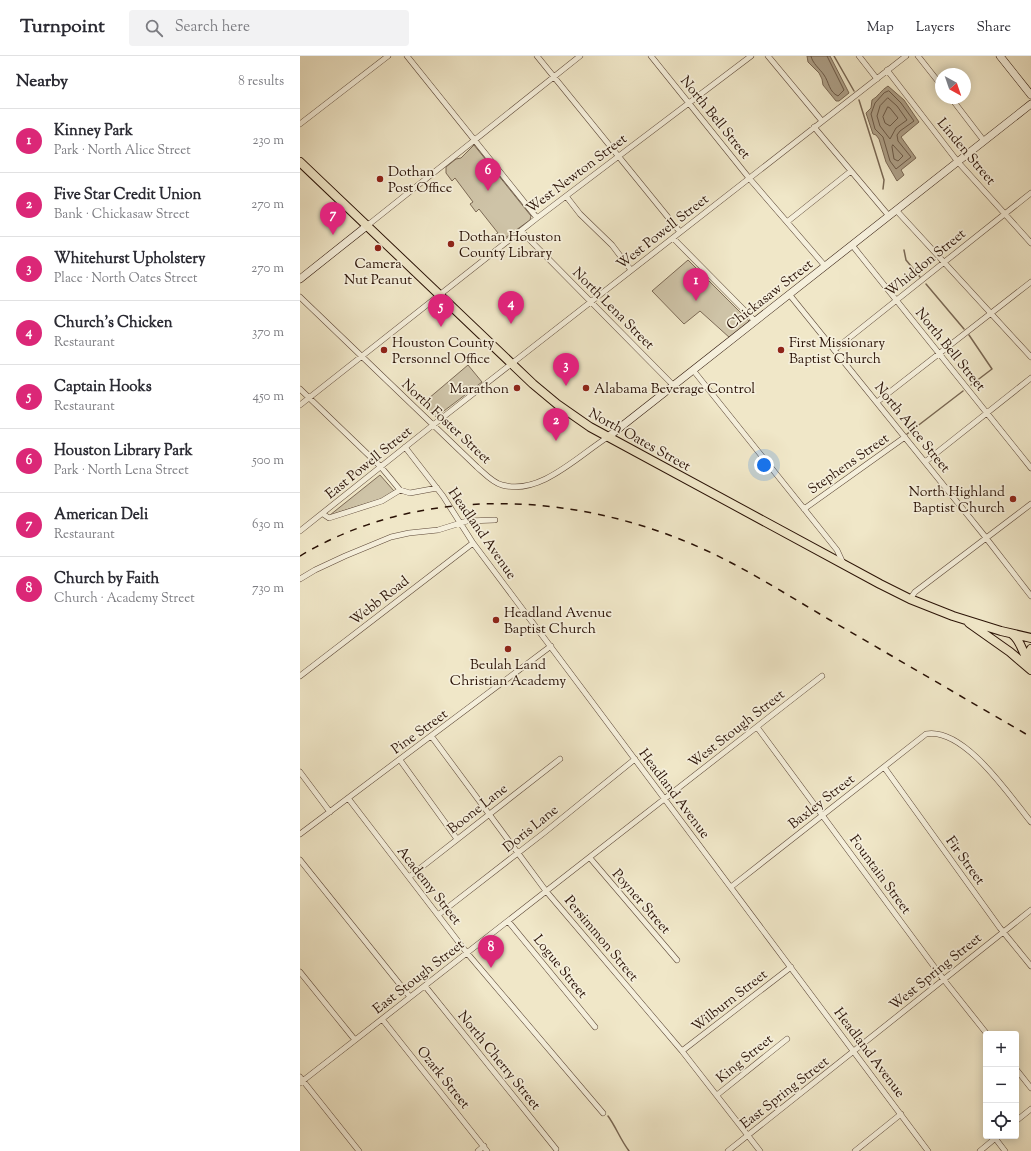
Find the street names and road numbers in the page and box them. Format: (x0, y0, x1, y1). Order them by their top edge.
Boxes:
street label: North Bell Street (675, 72, 754, 164)
street label: Linden Street (931, 114, 1000, 190)
street label: West Newton Street (523, 130, 632, 219)
street label: West Powell Street (613, 190, 714, 275)
street label: Whiddon Street (882, 225, 971, 302)
street label: Chickasaw Street (723, 255, 818, 336)
street label: North Lena Street (567, 264, 658, 355)
street label: North Bell Street (910, 304, 989, 396)
street label: North Foster Street (396, 375, 495, 470)
street label: North Alice Street (869, 379, 954, 478)
street label: North Oates Street (584, 404, 694, 477)
street label: East Powell Street (322, 422, 417, 505)
street label: Stephens Street (805, 429, 894, 500)
street label: Headland Avenue (442, 484, 521, 584)
street label: Webb Road (346, 572, 414, 631)
street label: West Stough Street (685, 686, 790, 773)
street label: Pine Street (388, 705, 453, 760)
street label: Headland Avenue (633, 745, 714, 843)
street label: Baxley Street (785, 770, 860, 835)
street label: Boone Lane (444, 780, 512, 839)
street label: Doris Lane (499, 801, 563, 858)
street label: Fountain Street (844, 831, 915, 919)
street label: Fir Street (940, 833, 989, 890)
street label: Academy Street (391, 843, 466, 930)
street label: Poyner Street (607, 865, 675, 939)
street label: Persimmon Street (559, 892, 643, 987)
street label: West Spring Street (886, 929, 987, 1016)
street label: Logue Street (528, 931, 591, 1003)
street label: East Stough Street (369, 935, 469, 1020)
street label: Wilburn Street (688, 966, 772, 1037)
street label: Headland Avenue (828, 1004, 909, 1102)
street label: North Cherry Street (452, 1007, 545, 1115)
street label: King Street (712, 1030, 778, 1089)
street label: Ozark Street (411, 1043, 474, 1114)
street label: East Spring Street (737, 1052, 834, 1135)

